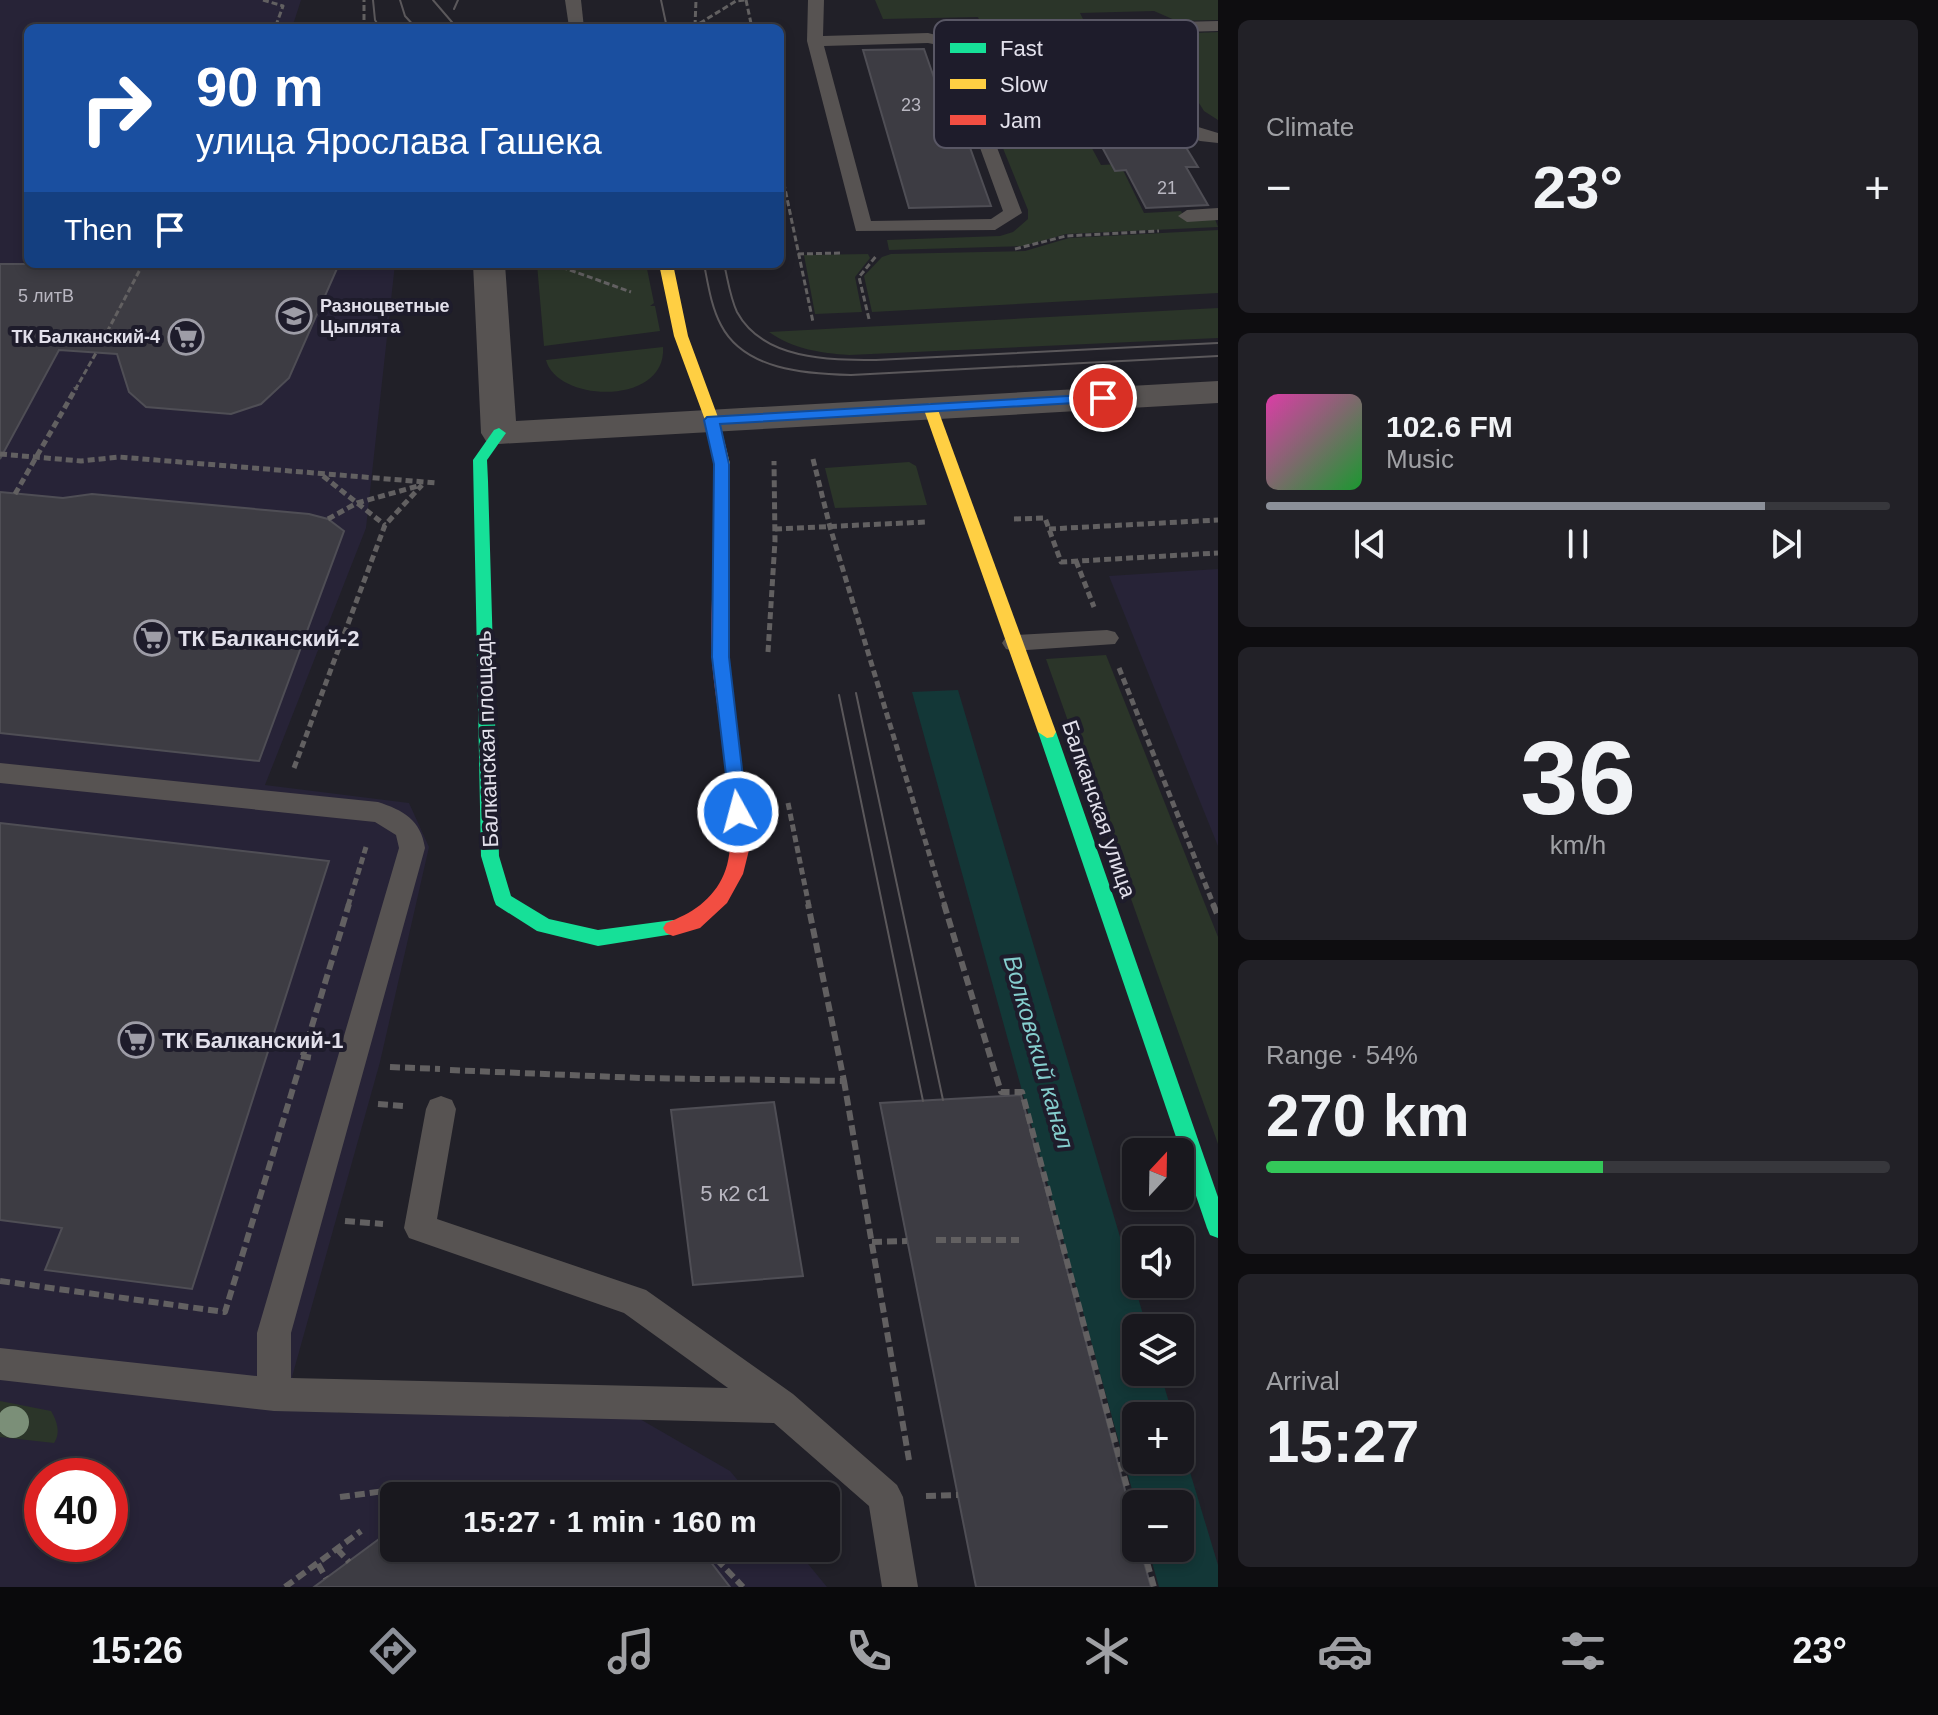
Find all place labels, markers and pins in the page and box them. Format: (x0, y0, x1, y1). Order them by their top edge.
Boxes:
place label: Разноцветные Цыплята (320, 296, 450, 337)
school or university icon: Разноцветные Цыплята (275, 297, 313, 335)
supermarket icon: ТК Балканский-4 (167, 318, 205, 356)
place label: ТК Балканский-4 (12, 327, 160, 347)
pin (1069, 364, 1137, 432)
supermarket icon: ТК Балканский-2 (133, 619, 171, 657)
place label: ТК Балканский-2 (178, 626, 359, 651)
supermarket icon: ТК Балканский-1 (117, 1021, 155, 1059)
place label: ТК Балканский-1 (162, 1028, 343, 1053)

